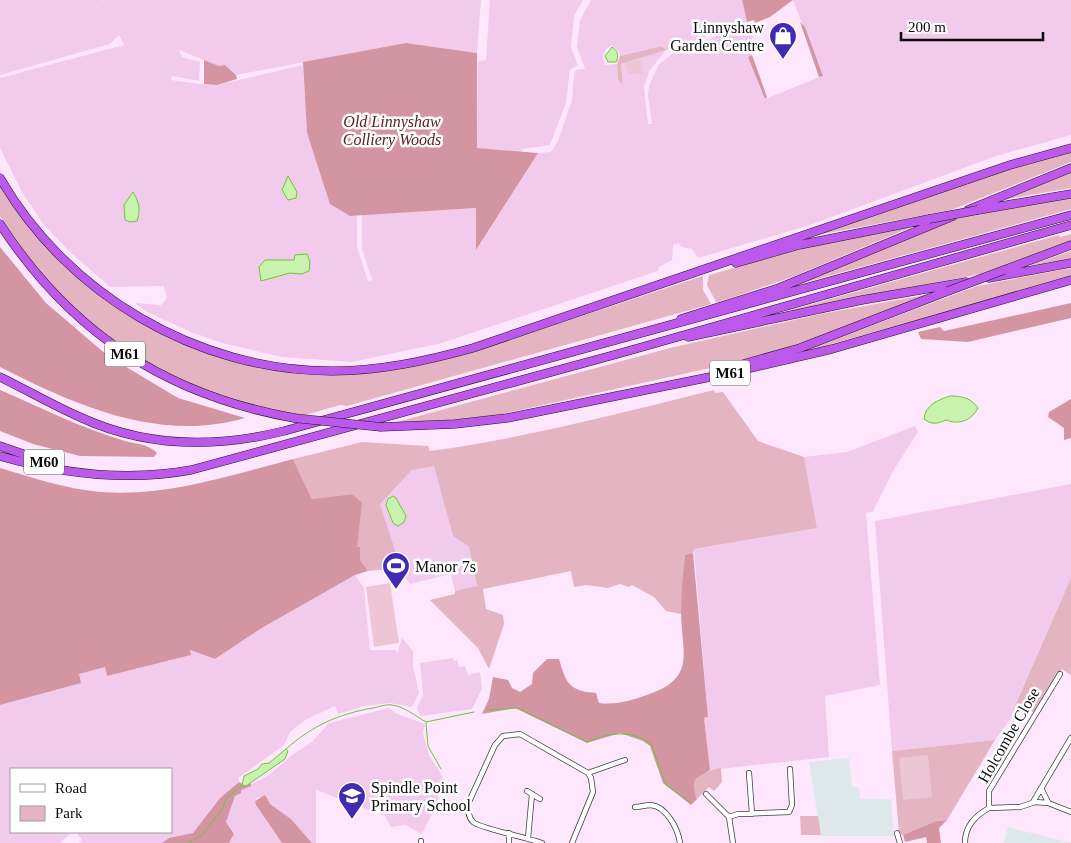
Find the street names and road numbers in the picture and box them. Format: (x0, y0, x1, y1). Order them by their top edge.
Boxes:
road number: M61 (105, 342, 145, 366)
road number: M61 (710, 360, 750, 386)
road number: M60 (24, 450, 64, 474)
street label: Holcombe Close (974, 685, 1043, 786)

